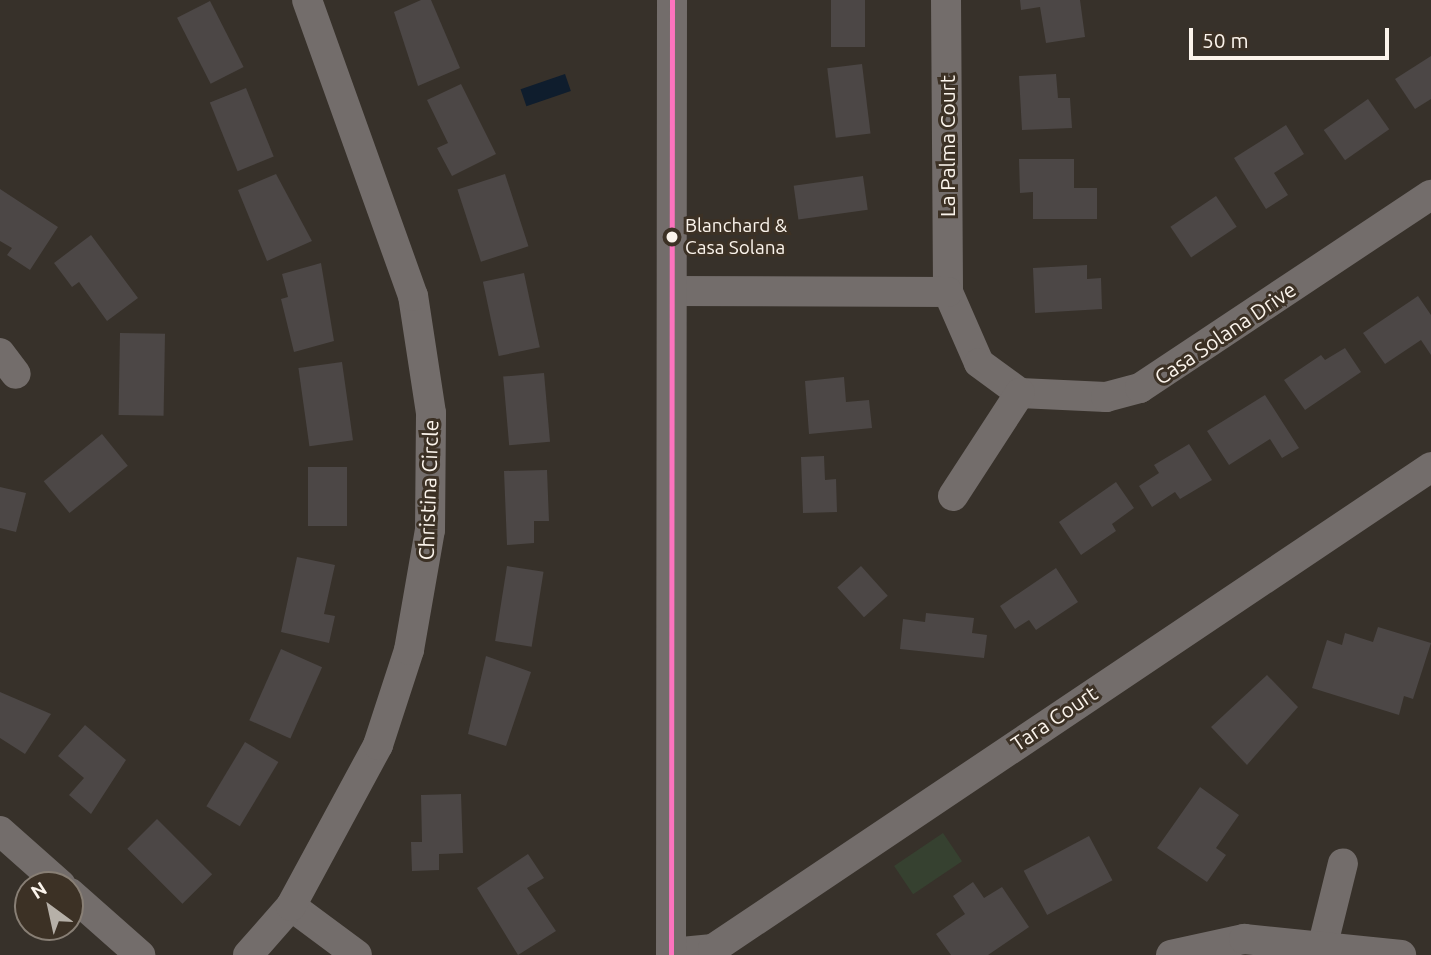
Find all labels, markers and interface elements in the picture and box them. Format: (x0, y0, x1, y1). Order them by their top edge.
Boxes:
scale bar (1193, 14, 1392, 58)
text: 50 m (1202, 28, 1249, 52)
street label: La Palma Court (934, 75, 960, 217)
place label: Blanchard & Casa Solana (685, 215, 787, 259)
marker: Blanchard & Casa Solana (665, 230, 679, 244)
street label: Casa Solana Drive (1149, 276, 1301, 390)
street label: Christina Circle (413, 419, 443, 561)
street label: Tara Court (1006, 680, 1102, 756)
north arrow (14, 871, 84, 941)
text: N (27, 877, 51, 903)

